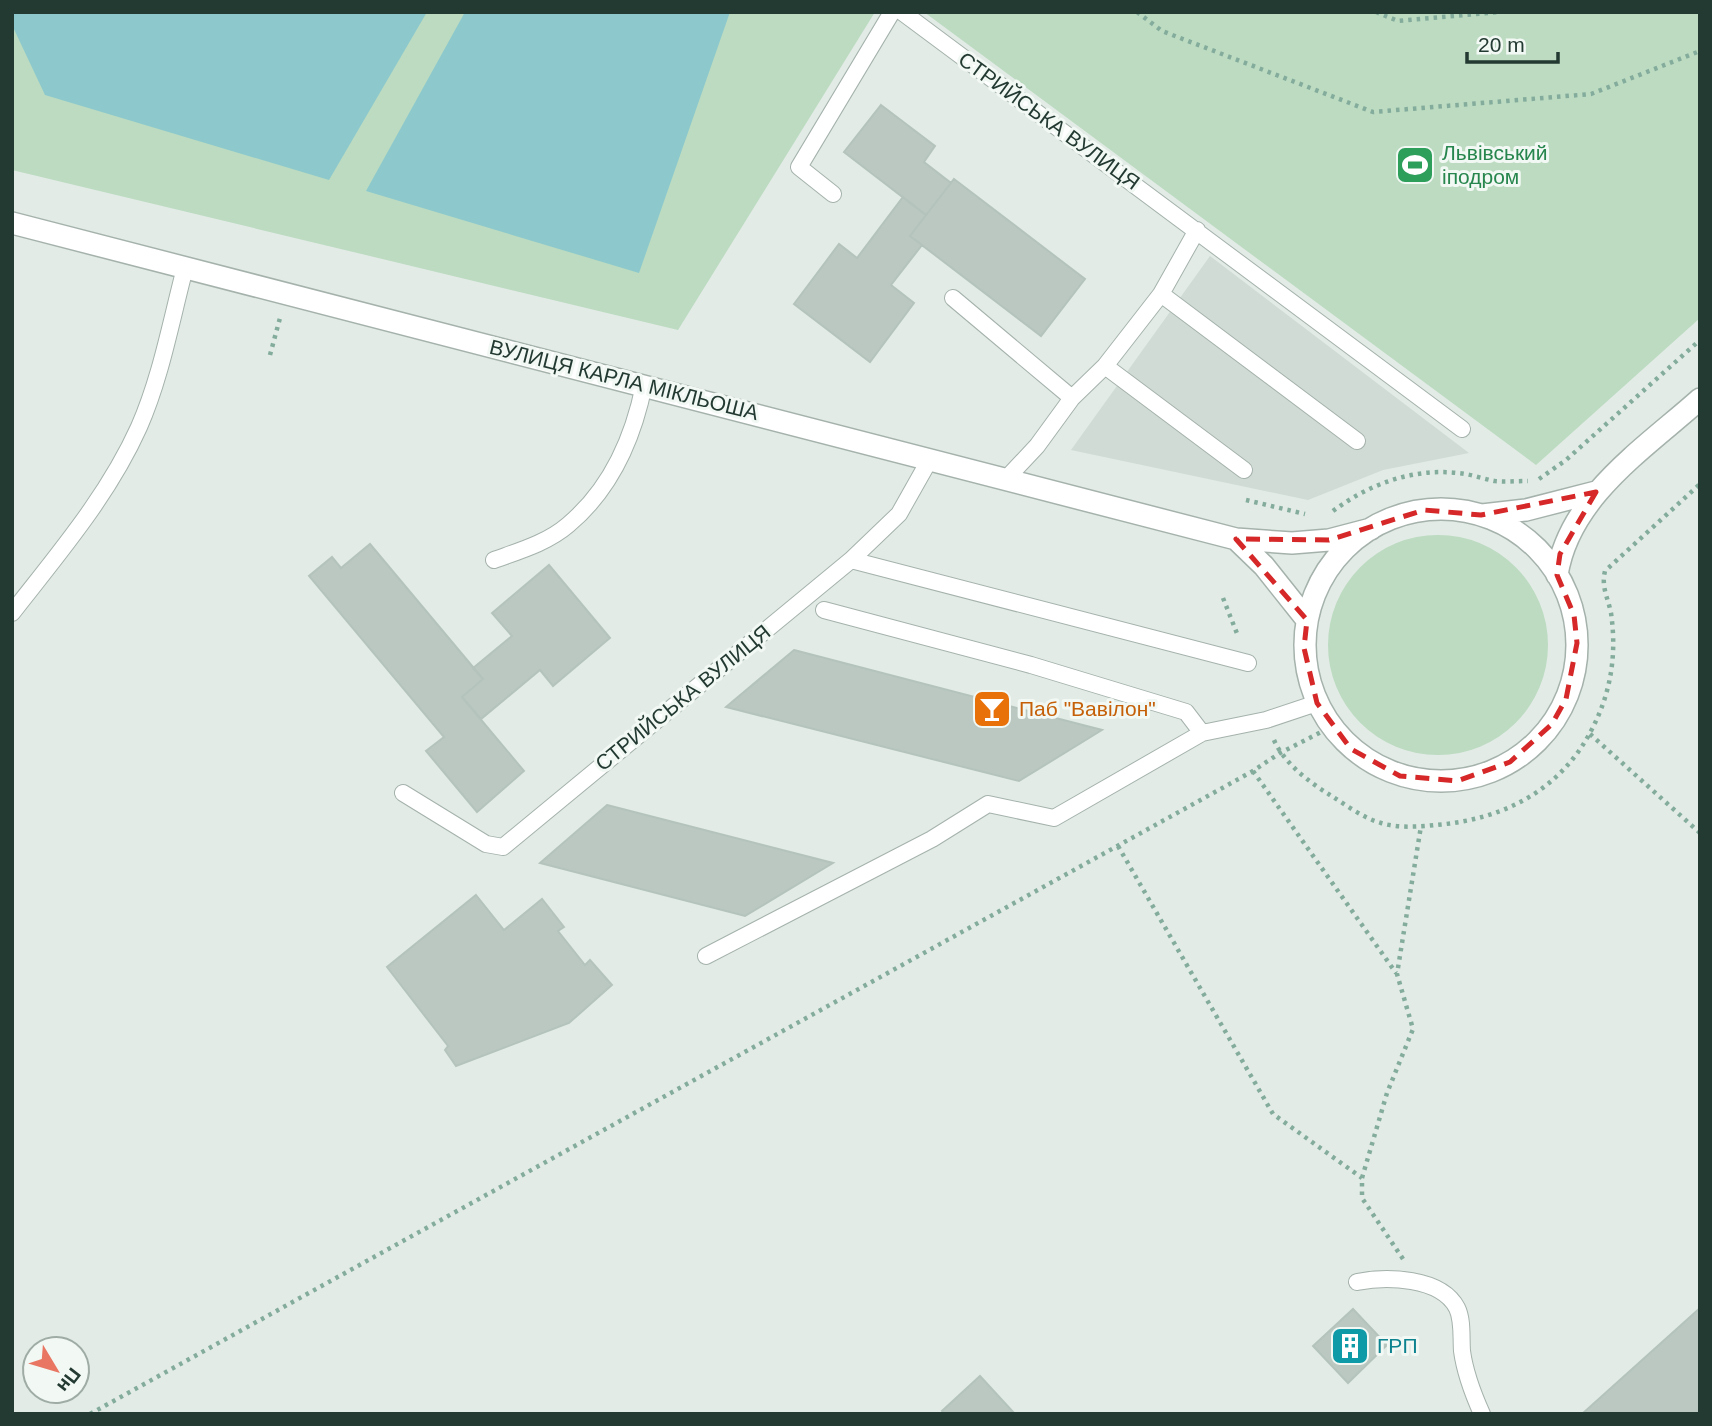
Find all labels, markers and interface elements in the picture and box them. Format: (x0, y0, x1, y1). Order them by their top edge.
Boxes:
scale bar (1467, 21, 1558, 65)
text: 20 m (1478, 33, 1525, 56)
street label: СТРИЙСЬКА ВУЛИЦЯ (954, 47, 1144, 194)
place label: Львівський іподром (1442, 141, 1548, 188)
sports icon: Львівський іподром (1394, 144, 1436, 186)
street label: ВУЛИЦЯ КАРЛА МІКЛЬОША (487, 335, 761, 424)
street label: СТРИЙСЬКА ВУЛИЦЯ (591, 620, 775, 775)
bar icon: Паб "Вавілон" (971, 688, 1013, 730)
place label: Паб "Вавілон" (1019, 697, 1156, 720)
building icon: ГРП (1329, 1325, 1371, 1367)
place label: ГРП (1377, 1334, 1417, 1357)
north arrow (21, 1335, 91, 1405)
text: Пн (53, 1364, 85, 1397)

